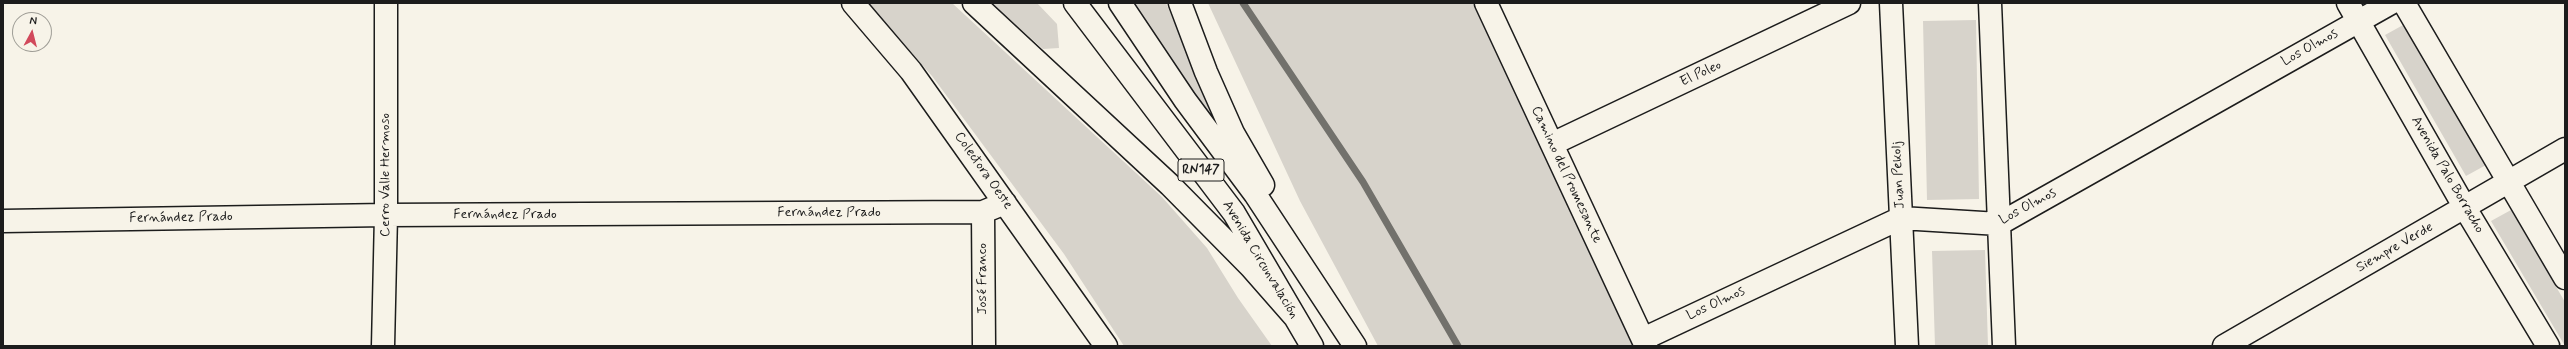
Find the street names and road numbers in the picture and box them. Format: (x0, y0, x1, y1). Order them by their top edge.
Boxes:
street label: Los Olmos (2279, 26, 2341, 70)
street label: El Poleo (1678, 57, 1724, 91)
street label: Camino del Promesante (1527, 104, 1605, 246)
street label: Cerro Valle Hermoso (378, 113, 394, 237)
street label: Avenida Palo Borracho (2407, 114, 2487, 236)
street label: Colectora Oeste (950, 129, 1016, 213)
street label: Juan Pekolj (1889, 141, 1909, 209)
road number: RN147 (1178, 159, 1224, 181)
street label: Los Olmos (1997, 185, 2059, 229)
street label: Avenida Circunvalación (1218, 198, 1302, 322)
street label: Fernández Prado (777, 205, 881, 221)
street label: Fernández Prado (453, 207, 557, 223)
street label: Fernández Prado (129, 209, 233, 227)
street label: Siempre Verde (2354, 219, 2436, 277)
street label: José Franco (975, 243, 991, 315)
street label: Los Olmos (1684, 283, 1748, 325)

